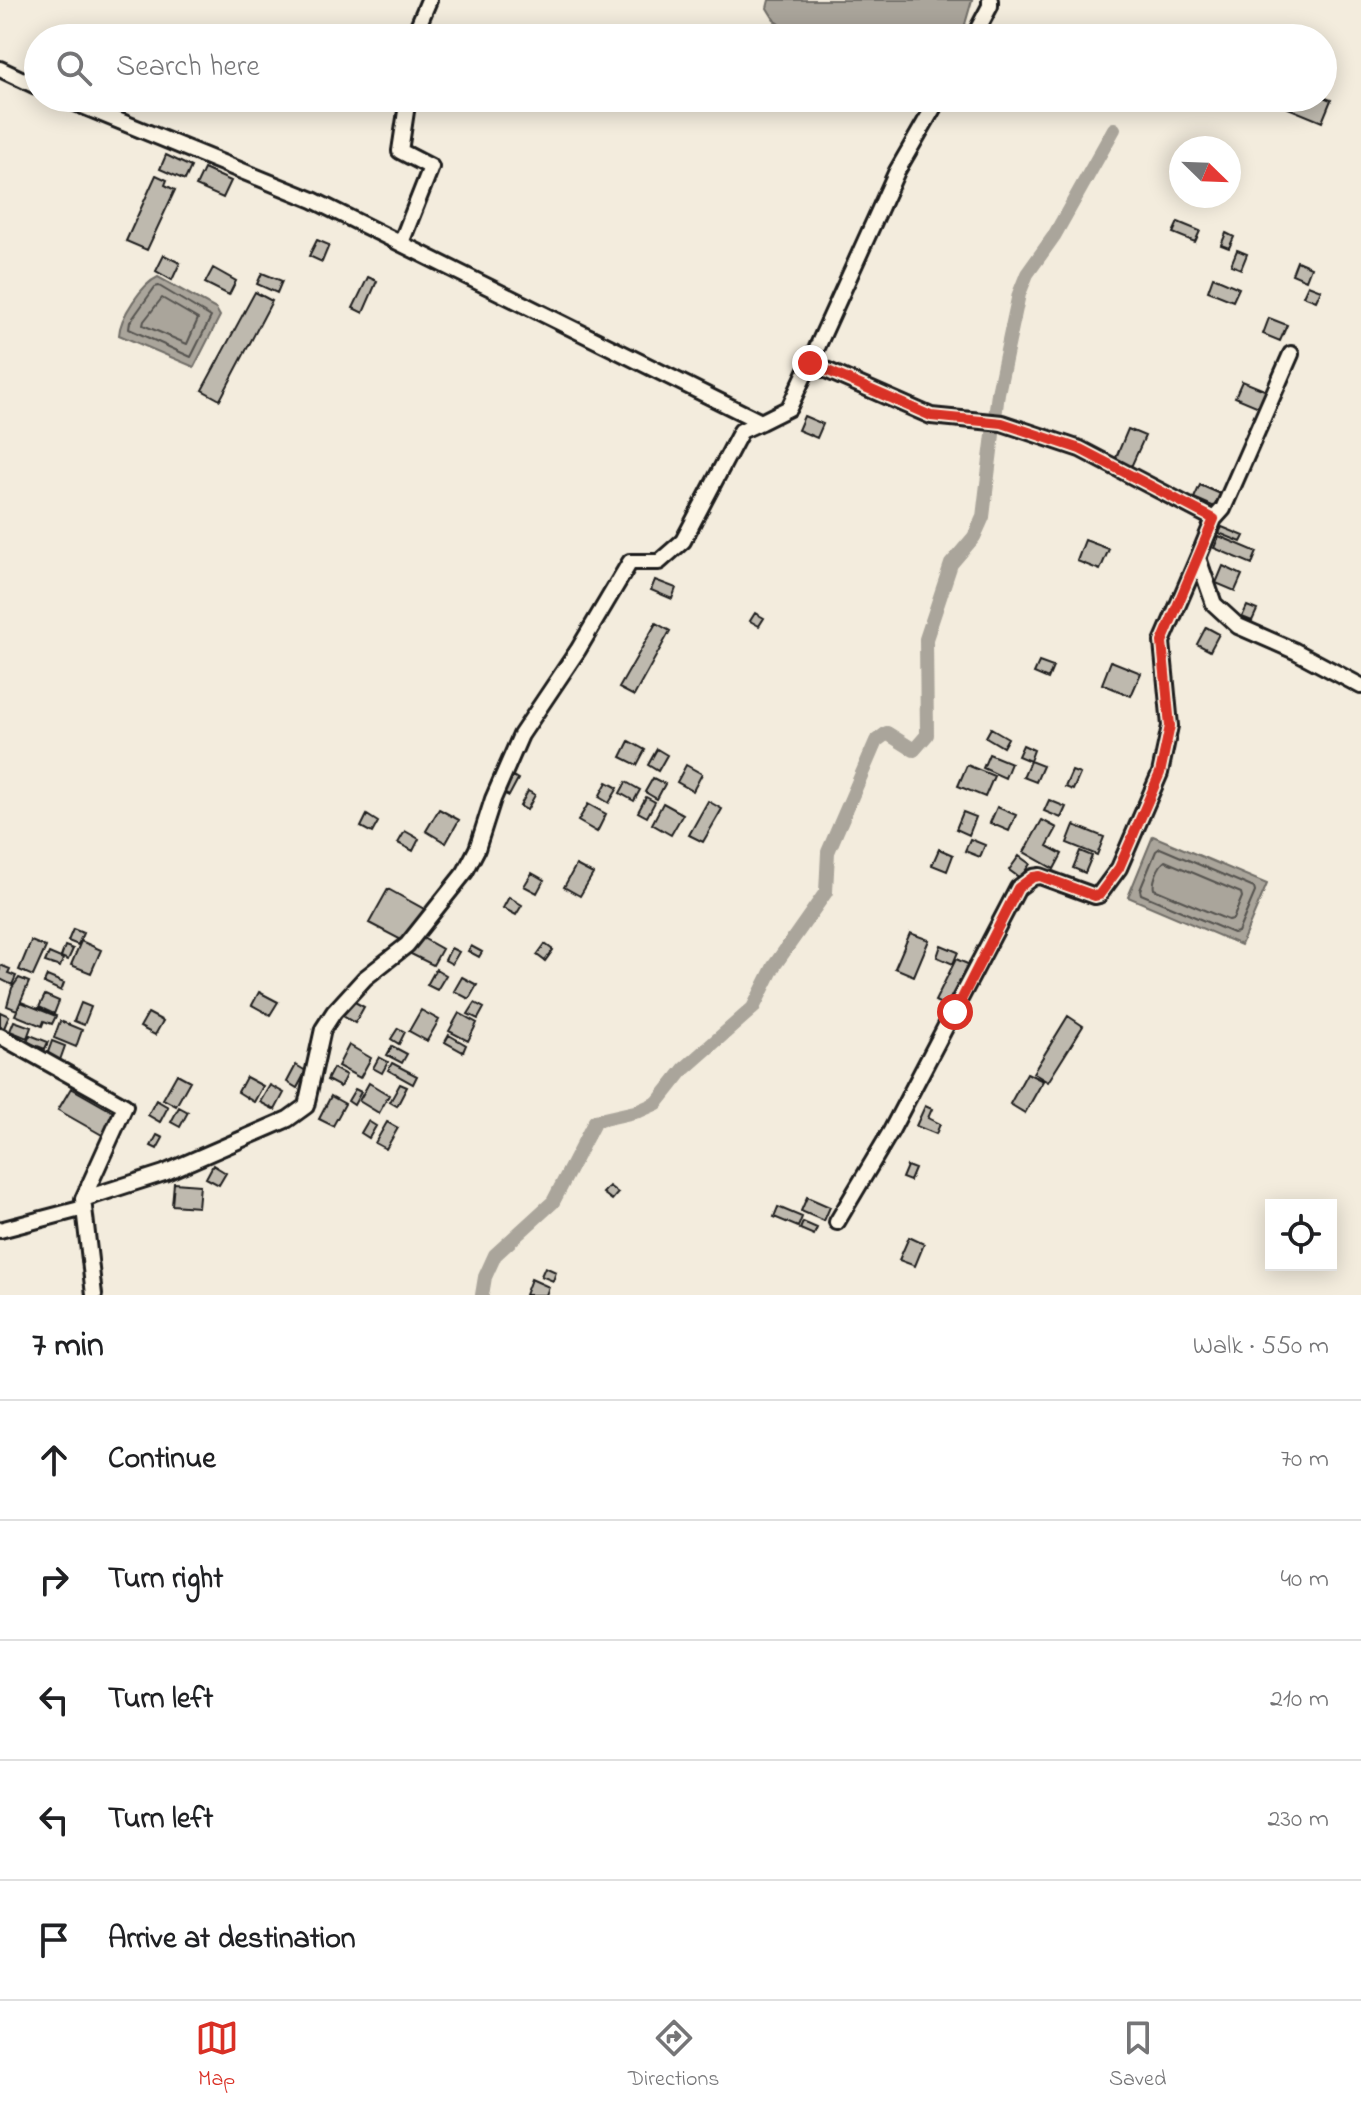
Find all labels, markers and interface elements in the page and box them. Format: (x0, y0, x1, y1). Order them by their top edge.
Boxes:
search box (24, 24, 1337, 112)
icon: search (52, 46, 96, 90)
text: Search here (116, 46, 260, 90)
north arrow (1169, 136, 1241, 208)
route end (792, 345, 828, 381)
route start (937, 994, 973, 1030)
map controls (1265, 1199, 1337, 1271)
button: locate (1265, 1199, 1337, 1271)
text: 7 min (32, 1322, 104, 1372)
text: Walk · 550 m (1193, 1328, 1329, 1366)
icon: ahead (32, 1438, 76, 1482)
text: Continue (108, 1438, 216, 1482)
text: 70 m (1280, 1441, 1329, 1479)
icon: right (32, 1558, 76, 1602)
text: Turn right (108, 1558, 223, 1602)
text: 40 m (1280, 1561, 1329, 1599)
icon: left (32, 1678, 76, 1722)
text: Turn left (108, 1678, 213, 1722)
text: 210 m (1270, 1681, 1329, 1719)
icon: left (32, 1798, 76, 1842)
text: Turn left (108, 1798, 213, 1842)
text: 230 m (1267, 1801, 1329, 1839)
icon: arrive (32, 1918, 76, 1962)
text: Arrive at destination (108, 1918, 356, 1962)
tab: Map (195, 2016, 239, 2096)
tab: Directions (628, 2016, 720, 2096)
tab: Saved (1109, 2016, 1166, 2096)

